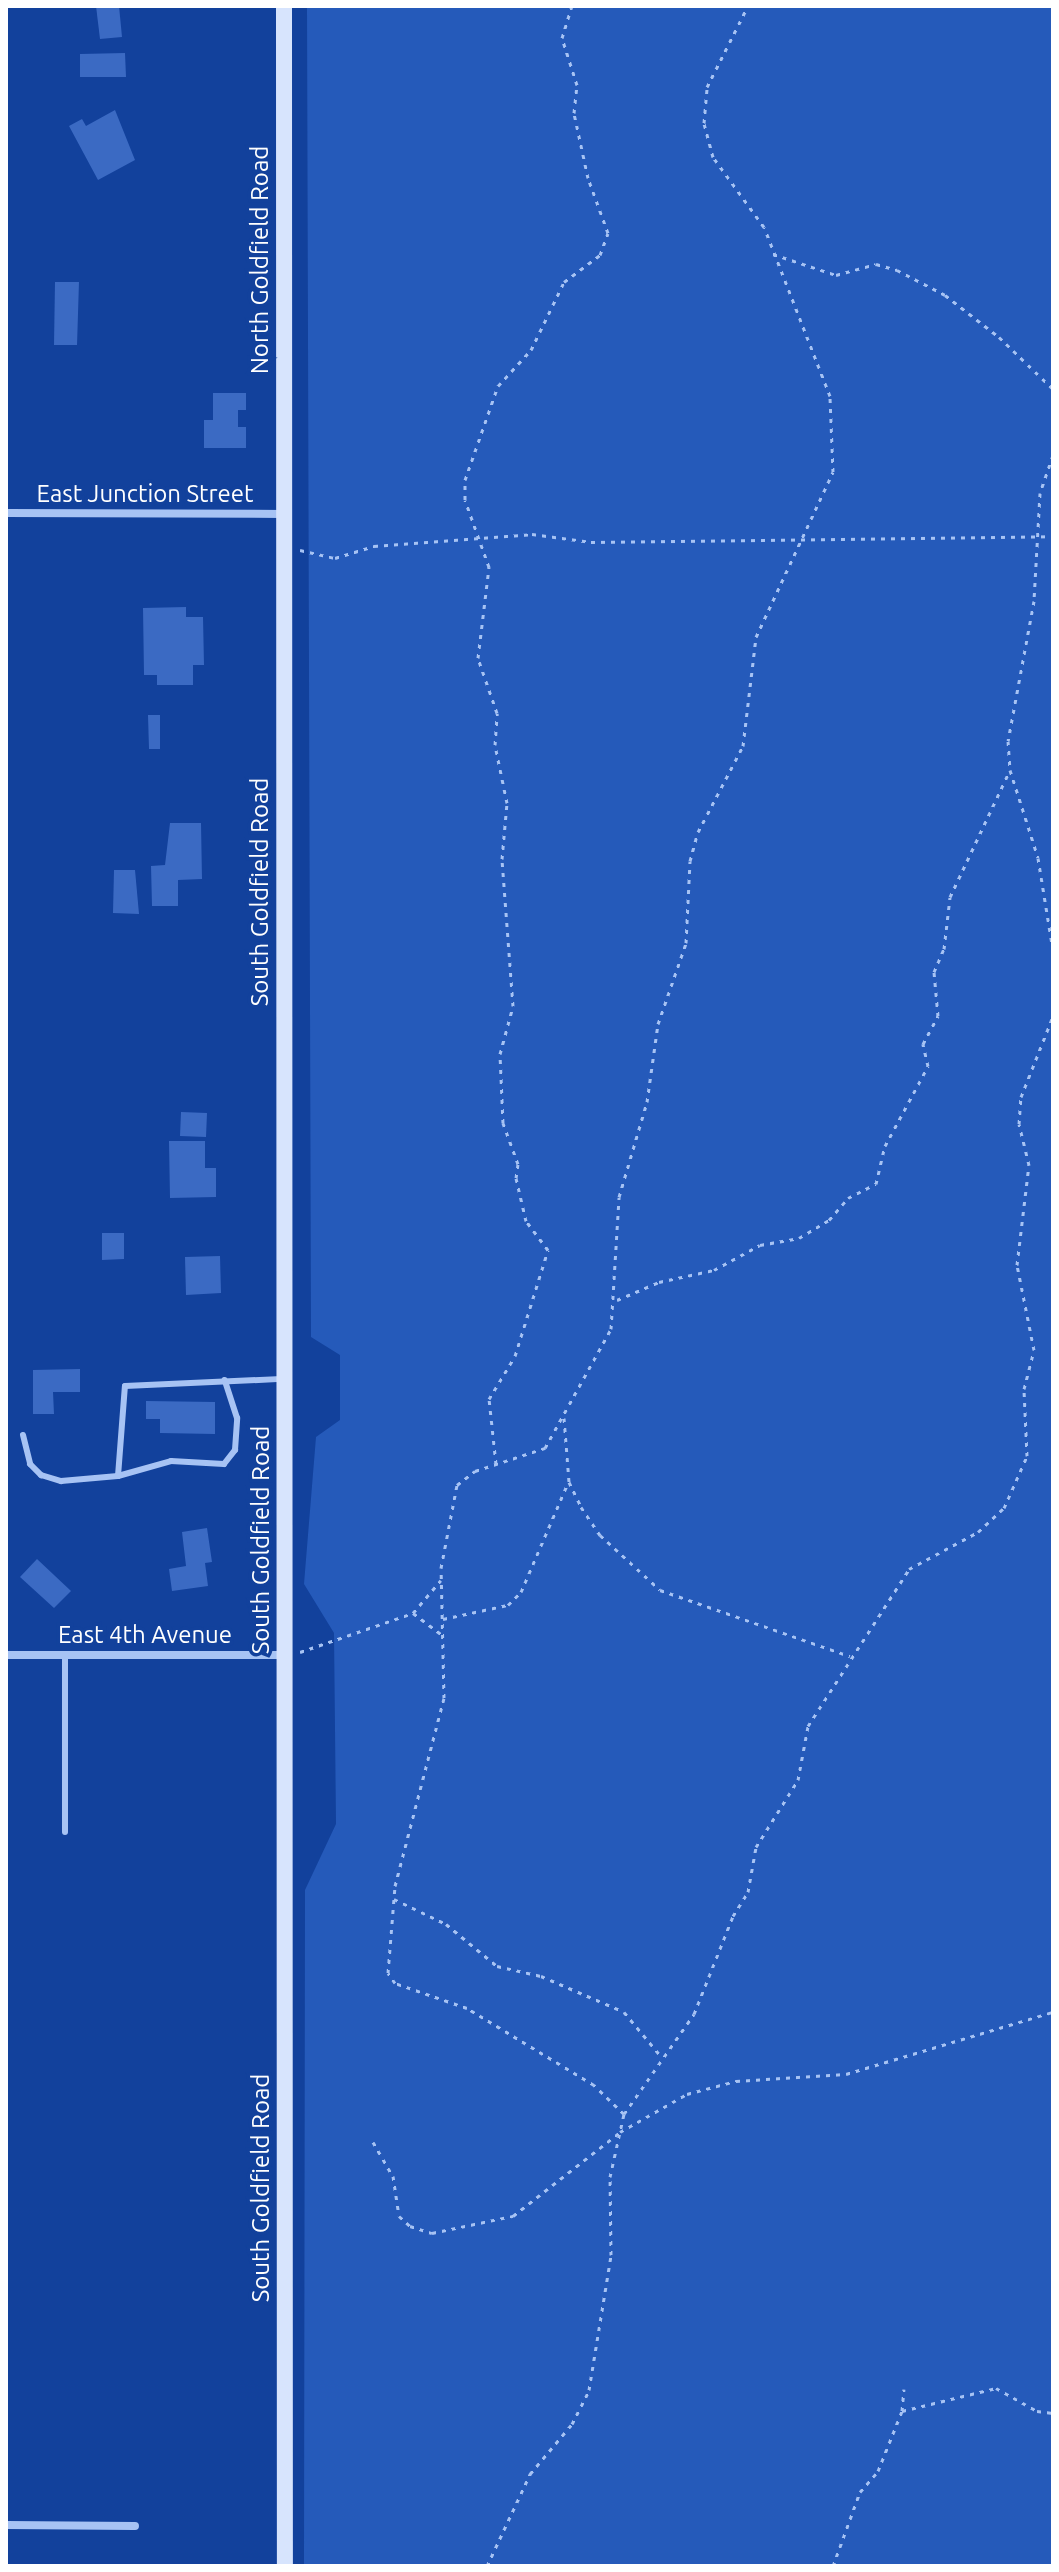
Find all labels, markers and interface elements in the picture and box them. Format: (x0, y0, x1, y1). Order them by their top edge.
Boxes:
street label: North Goldfield Road (246, 146, 274, 374)
street label: East Junction Street (36, 480, 254, 508)
street label: South Goldfield Road (246, 778, 274, 1006)
street label: South Goldfield Road (247, 1426, 275, 1654)
street label: East 4th Avenue (58, 1621, 232, 1649)
street label: South Goldfield Road (247, 2074, 275, 2302)

